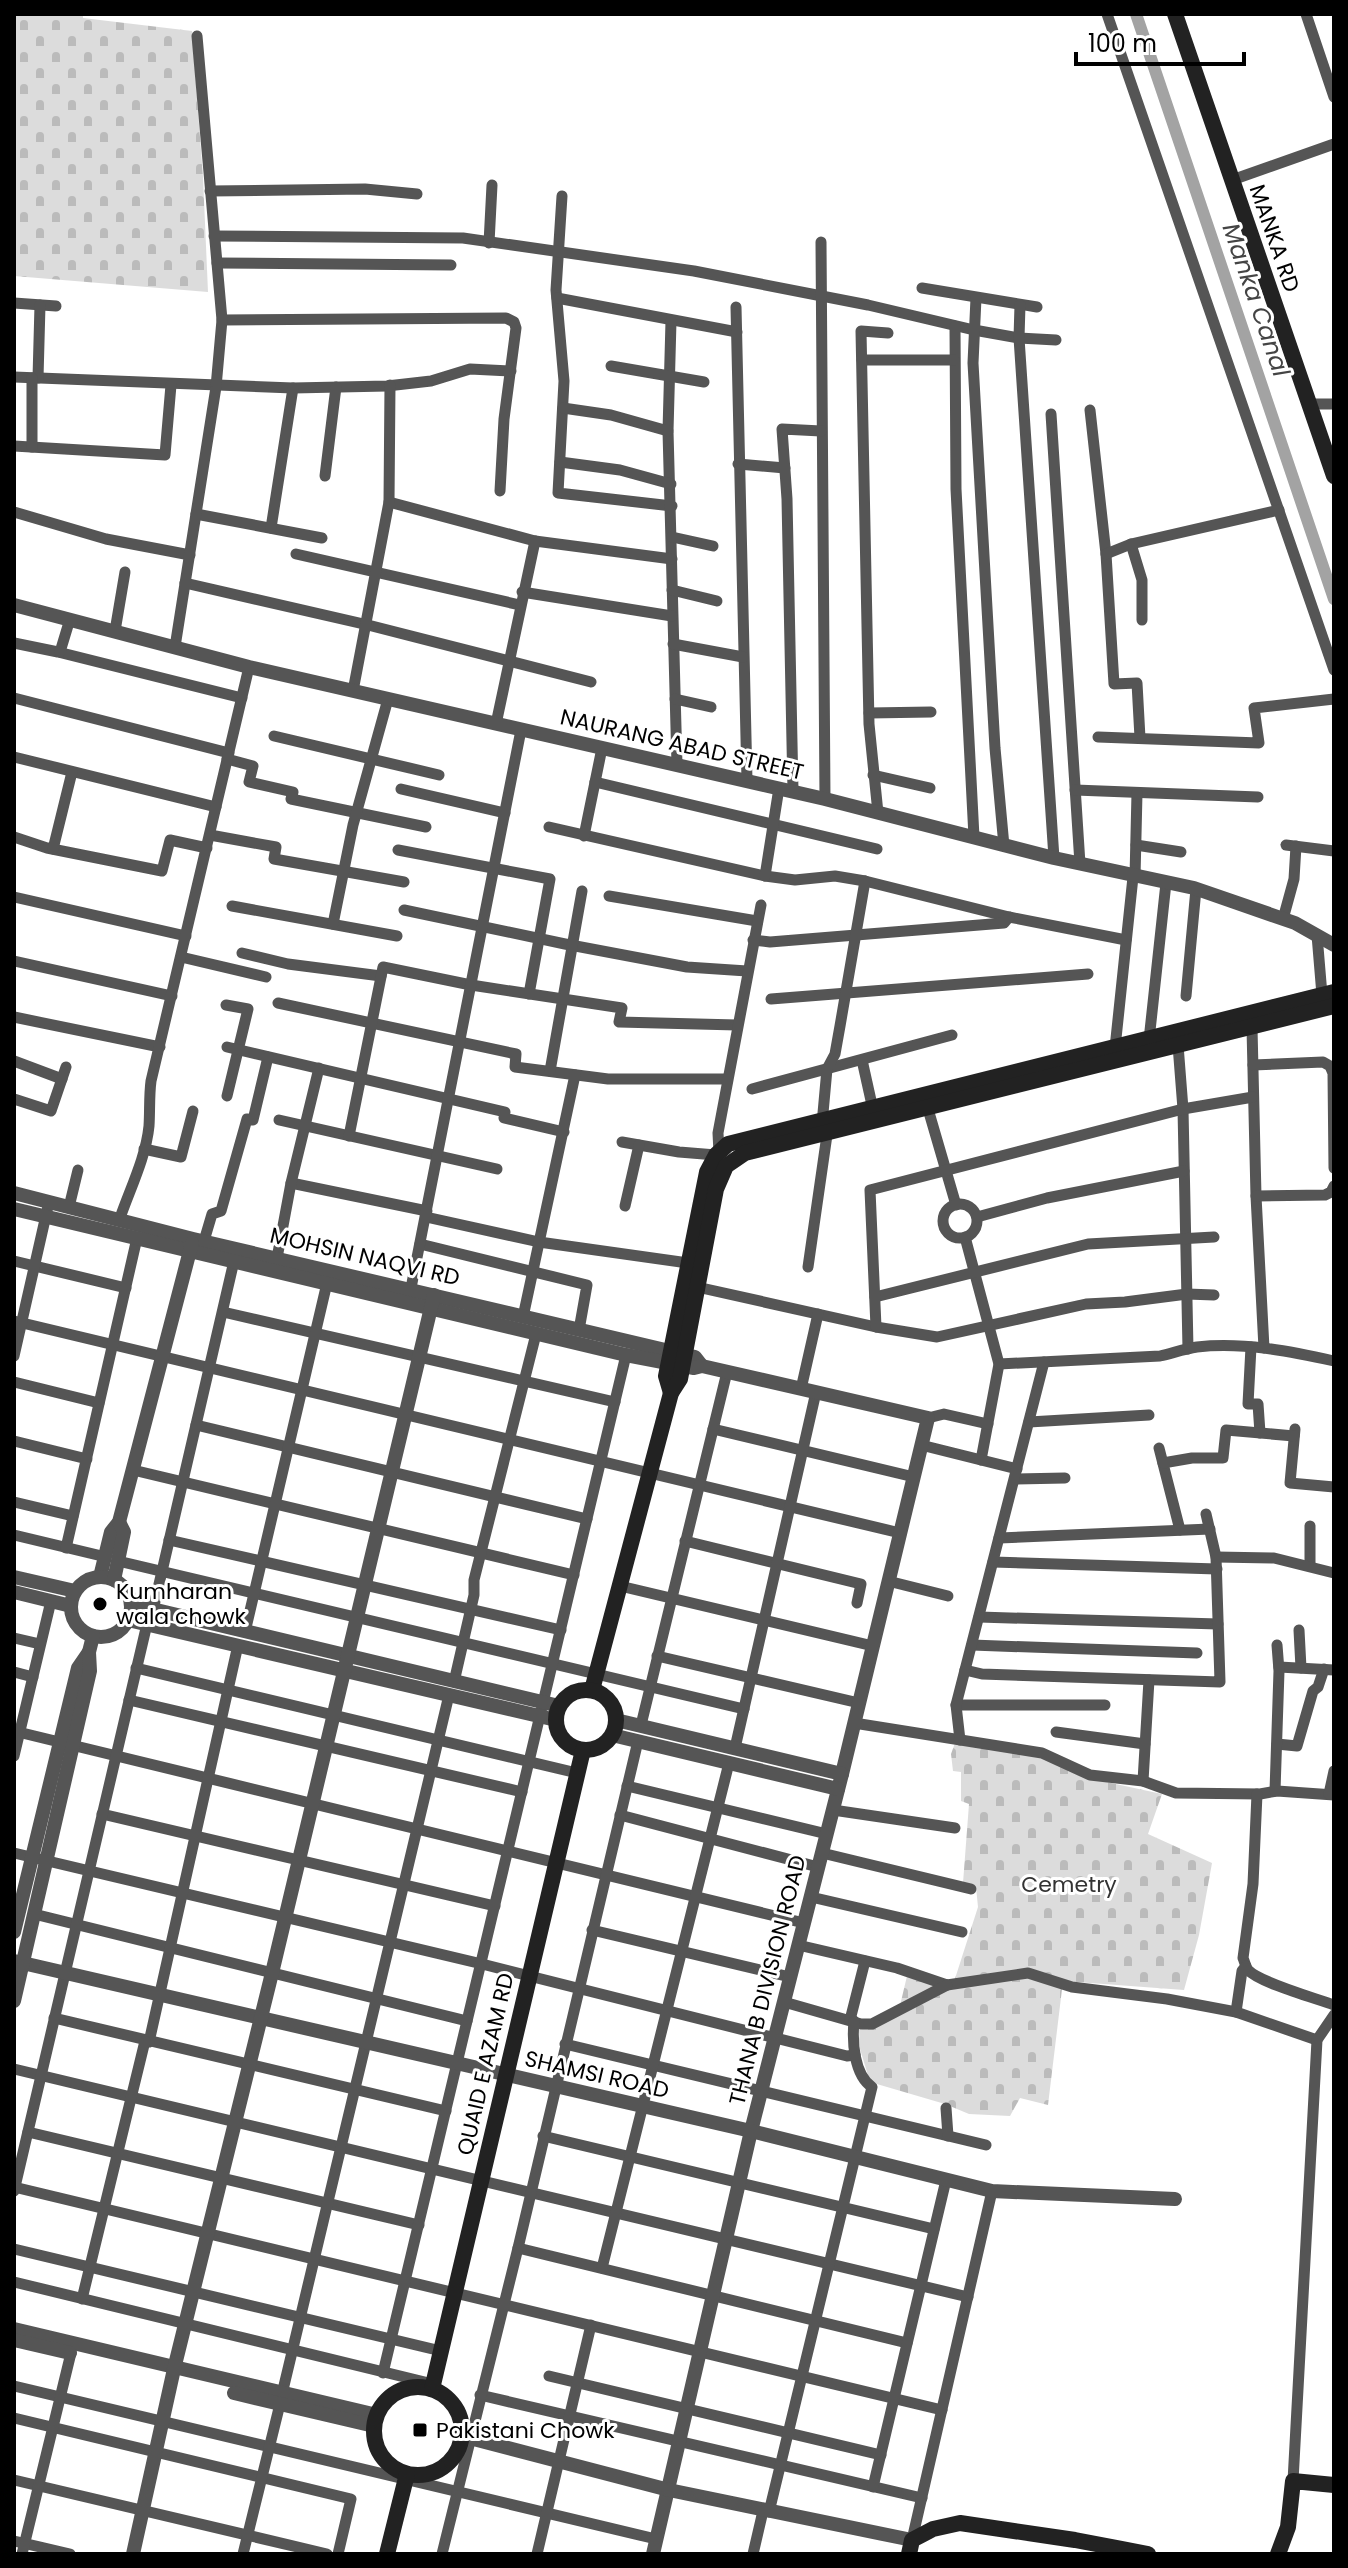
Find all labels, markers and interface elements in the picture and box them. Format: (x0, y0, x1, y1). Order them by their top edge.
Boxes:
scale bar (1076, 16, 1244, 66)
text: 100 m (1088, 27, 1157, 60)
street label: MANKA RD (1242, 180, 1307, 296)
water label: Manka Canal (1215, 219, 1298, 381)
street label: NAURANG ABAD STREET (557, 701, 807, 788)
street label: MOHSIN NAQVI RD (267, 1220, 463, 1293)
place label: Kumharan wala chowk (116, 1576, 247, 1632)
marker: Kumharan wala chowk (91, 1595, 109, 1613)
street label: THANA B DIVISION ROAD (721, 1852, 814, 2108)
park label: Cemetry (1021, 1869, 1117, 1900)
street label: QUAID E AZAM RD (449, 1970, 522, 2158)
street label: SHAMSI ROAD (522, 2043, 672, 2106)
place label: Pakistani Chowk (436, 2415, 615, 2446)
marker: Pakistani Chowk (411, 2421, 429, 2439)

